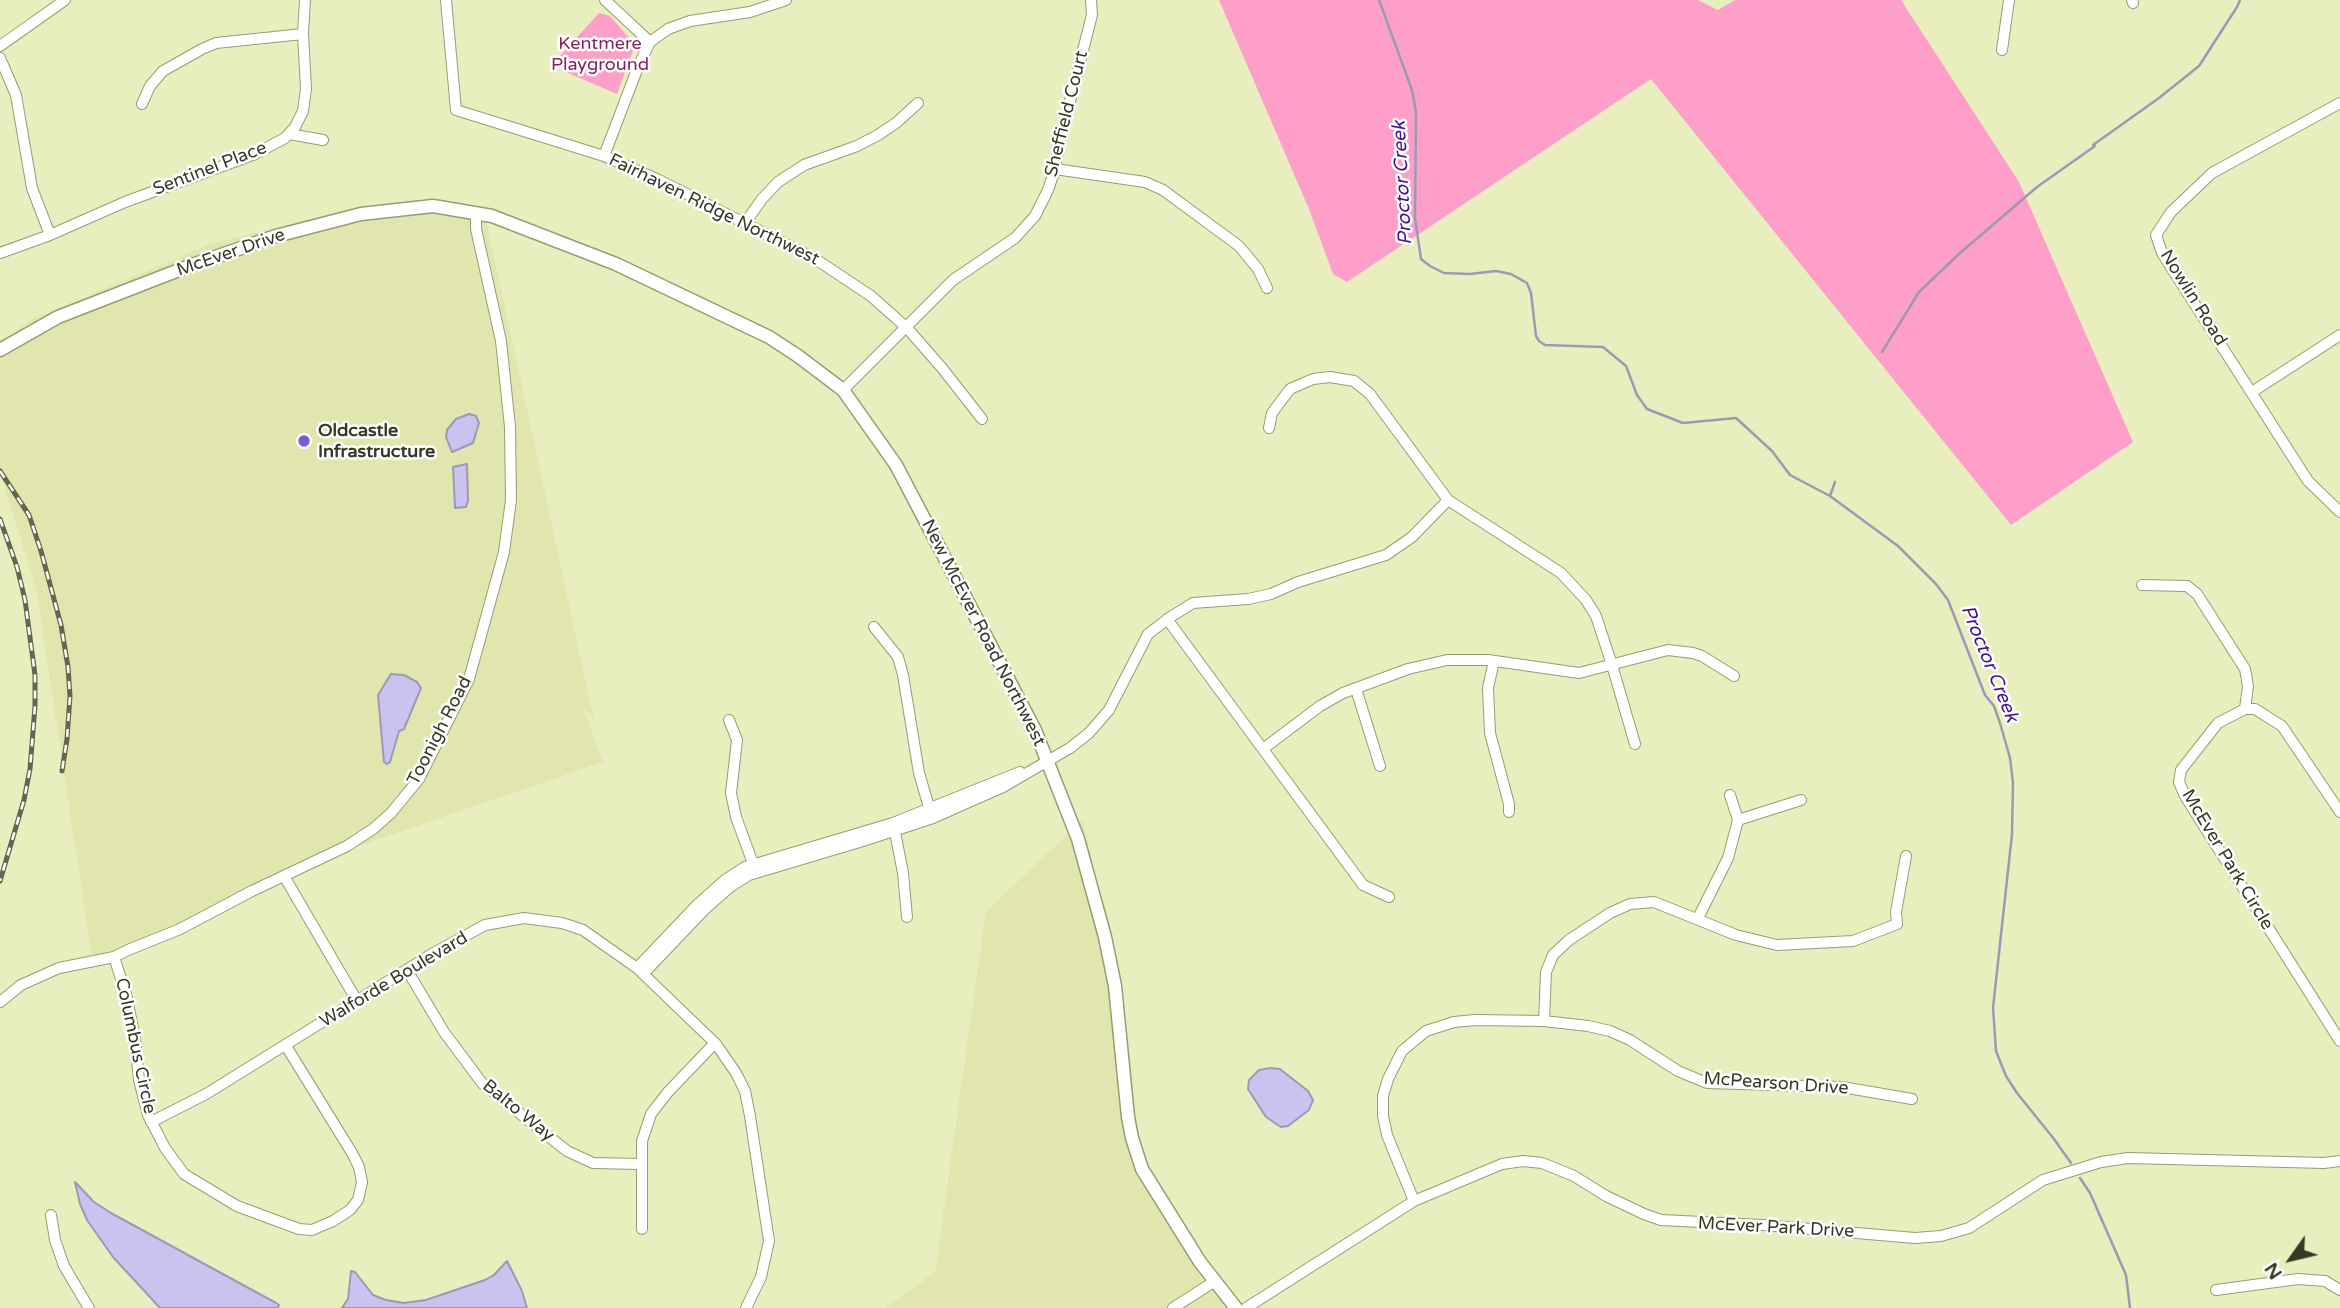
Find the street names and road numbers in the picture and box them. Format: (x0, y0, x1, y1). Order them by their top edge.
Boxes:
street label: Sheffield Court (1041, 49, 1093, 179)
street label: Sentinel Place (150, 137, 270, 201)
street label: Fairhaven Ridge Northwest (605, 150, 823, 270)
street label: McEver Drive (174, 224, 288, 282)
street label: Nowlin Road (2155, 246, 2231, 350)
street label: New McEver Road Northwest (916, 516, 1050, 750)
street label: Toonigh Road (403, 673, 477, 789)
street label: McEver Park Circle (2177, 786, 2277, 934)
street label: Walforde Boulevard (316, 927, 472, 1033)
street label: Columbus Circle (110, 976, 160, 1116)
street label: McPearson Drive (1703, 1068, 1849, 1100)
street label: Balto Way (478, 1075, 558, 1147)
street label: McEver Park Drive (1697, 1213, 1855, 1243)

